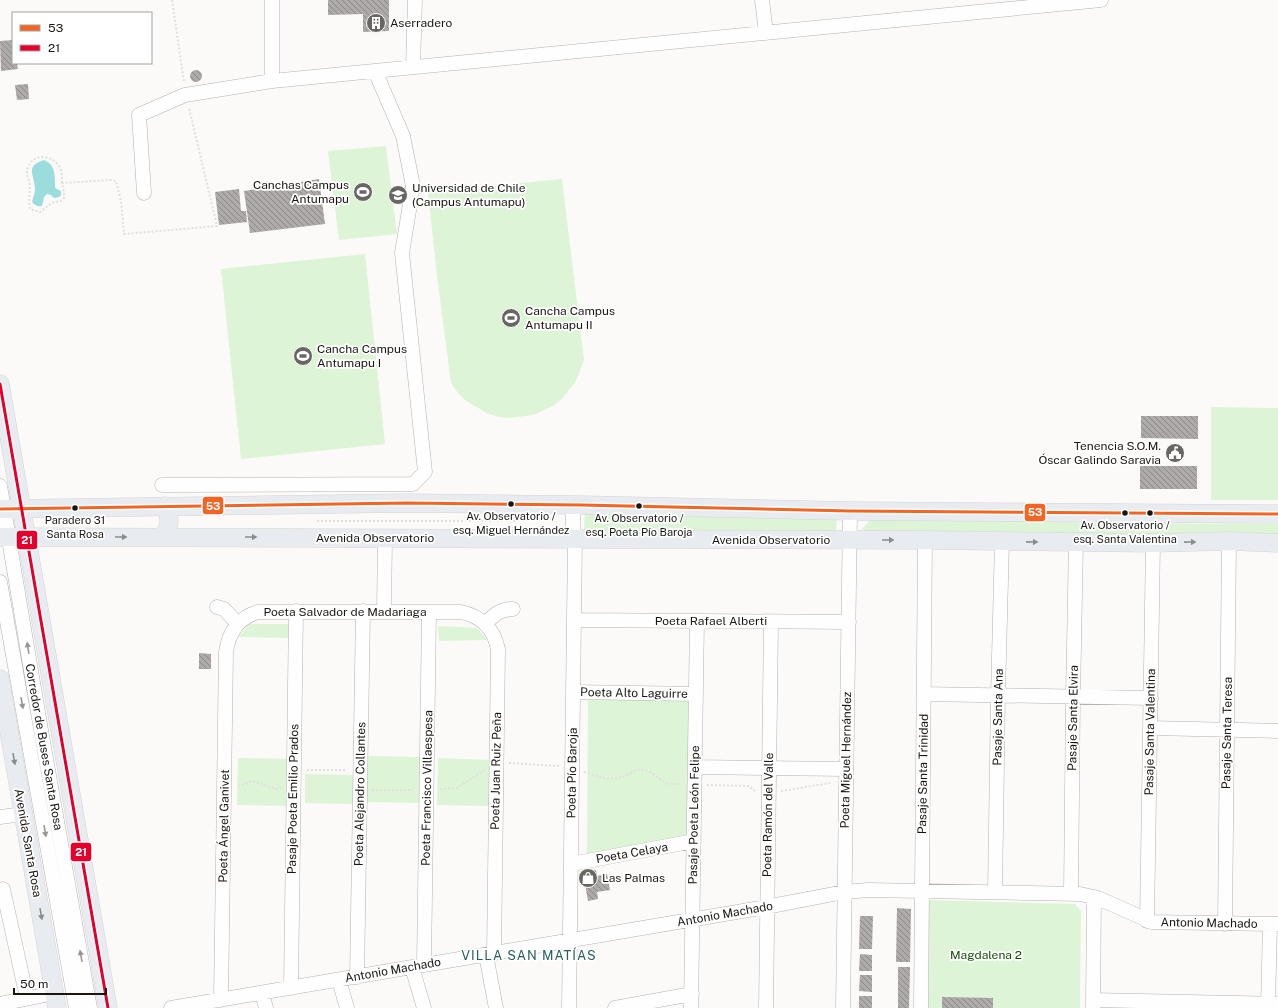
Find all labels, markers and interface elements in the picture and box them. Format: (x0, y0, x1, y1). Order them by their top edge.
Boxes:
legend (12, 12, 152, 64)
building icon: Aserradero (365, 12, 387, 34)
place label: Aserradero (390, 16, 453, 30)
text: 53 (48, 21, 63, 35)
text: 21 (48, 41, 60, 55)
place label: Canchas Campus Antumapu (253, 178, 349, 206)
sports icon: Canchas Campus Antumapu (352, 181, 374, 203)
place label: Universidad de Chile (Campus Antumapu) (412, 181, 526, 209)
school or university icon: Universidad de Chile (Campus Antumapu) (387, 184, 409, 206)
place label: Cancha Campus Antumapu II (525, 304, 615, 332)
sports icon: Cancha Campus Antumapu II (500, 307, 522, 329)
place label: Cancha Campus Antumapu I (317, 342, 407, 370)
sports icon: Cancha Campus Antumapu I (292, 345, 314, 367)
place label: Tenencia S.O.M. Óscar Galindo Saravia (1039, 439, 1161, 467)
public building icon: Tenencia S.O.M. Óscar Galindo Saravia (1164, 442, 1186, 464)
line badge: 53 (202, 496, 224, 515)
marker: Av. Observatorio / esq. Miguel Hernández (506, 499, 516, 509)
text: 53 (206, 500, 220, 512)
marker: Av. Observatorio / esq. Poeta Pío Baroja (634, 501, 644, 511)
marker: Paradero 31 Santa Rosa (70, 503, 80, 513)
line badge: 53 (1024, 503, 1046, 522)
text: 53 (1028, 506, 1042, 518)
marker: Av. Observatorio / esq. Santa Valentina (1120, 508, 1130, 518)
unlabelled marker (1145, 508, 1155, 518)
place label: Av. Observatorio / esq. Miguel Hernández (453, 510, 569, 536)
place label: Av. Observatorio / esq. Poeta Pío Baroja (586, 512, 692, 538)
place label: Paradero 31 Santa Rosa (45, 514, 105, 540)
place label: Av. Observatorio / esq. Santa Valentina (1073, 519, 1177, 545)
line badge: 21 (16, 530, 38, 550)
street label: Avenida Observatorio (316, 531, 435, 545)
street label: Avenida Observatorio (712, 533, 831, 547)
text: 21 (21, 534, 33, 546)
one-way arrow (115, 534, 128, 540)
one-way arrow (245, 534, 258, 540)
one-way arrow (882, 537, 895, 543)
one-way arrow (1026, 538, 1038, 545)
one-way arrow (1184, 539, 1197, 545)
street label: Poeta Salvador de Madariaga (263, 605, 427, 619)
street label: Poeta Rafael Alberti (655, 614, 767, 628)
one-way arrow (24, 642, 30, 655)
street label: Corredor de Buses Santa Rosa (22, 663, 66, 831)
street label: Pasaje Santa Elvira (1065, 665, 1081, 771)
street label: Pasaje Santa Ana (990, 668, 1006, 766)
street label: Pasaje Santa Valentina (1142, 668, 1158, 796)
street label: Pasaje Santa Teresa (1219, 677, 1235, 789)
street label: Poeta Alto Laguirre (580, 685, 688, 701)
street label: Poeta Miguel Hernández (838, 691, 854, 829)
one-way arrow (19, 697, 25, 709)
street label: Poeta Francisco Villaespesa (419, 710, 435, 866)
street label: Poeta Juan Ruiz Peña (488, 712, 504, 830)
street label: Pasaje Santa Trinidad (915, 714, 931, 834)
street label: Poeta Alejandro Collantes (352, 722, 368, 866)
street label: Pasaje Poeta Emilio Prados (285, 724, 301, 874)
street label: Poeta Pío Baroja (564, 727, 580, 819)
street label: Pasaje Poeta León Felipe (686, 745, 702, 885)
one-way arrow (11, 752, 17, 765)
street label: Poeta Ramón del Valle (760, 752, 776, 877)
street label: Poeta Ángel Ganivet (216, 769, 232, 883)
street label: Avenida Santa Rosa (12, 788, 44, 898)
one-way arrow (42, 825, 48, 837)
street label: Poeta Celaya (595, 840, 669, 866)
line badge: 21 (70, 842, 92, 862)
text: 21 (75, 846, 87, 858)
shop icon: Las Palmas (577, 867, 599, 889)
place label: Las Palmas (602, 871, 665, 885)
street label: Antonio Machado (676, 899, 774, 929)
one-way arrow (38, 908, 44, 920)
street label: Antonio Machado (1160, 915, 1258, 931)
district label: VILLA SAN MATÍAS (461, 947, 597, 963)
park label: Magdalena 2 (950, 948, 1022, 962)
one-way arrow (78, 950, 84, 962)
street label: Antonio Machado (344, 955, 442, 985)
scale bar (14, 970, 106, 996)
text: 50 m (20, 977, 48, 991)

